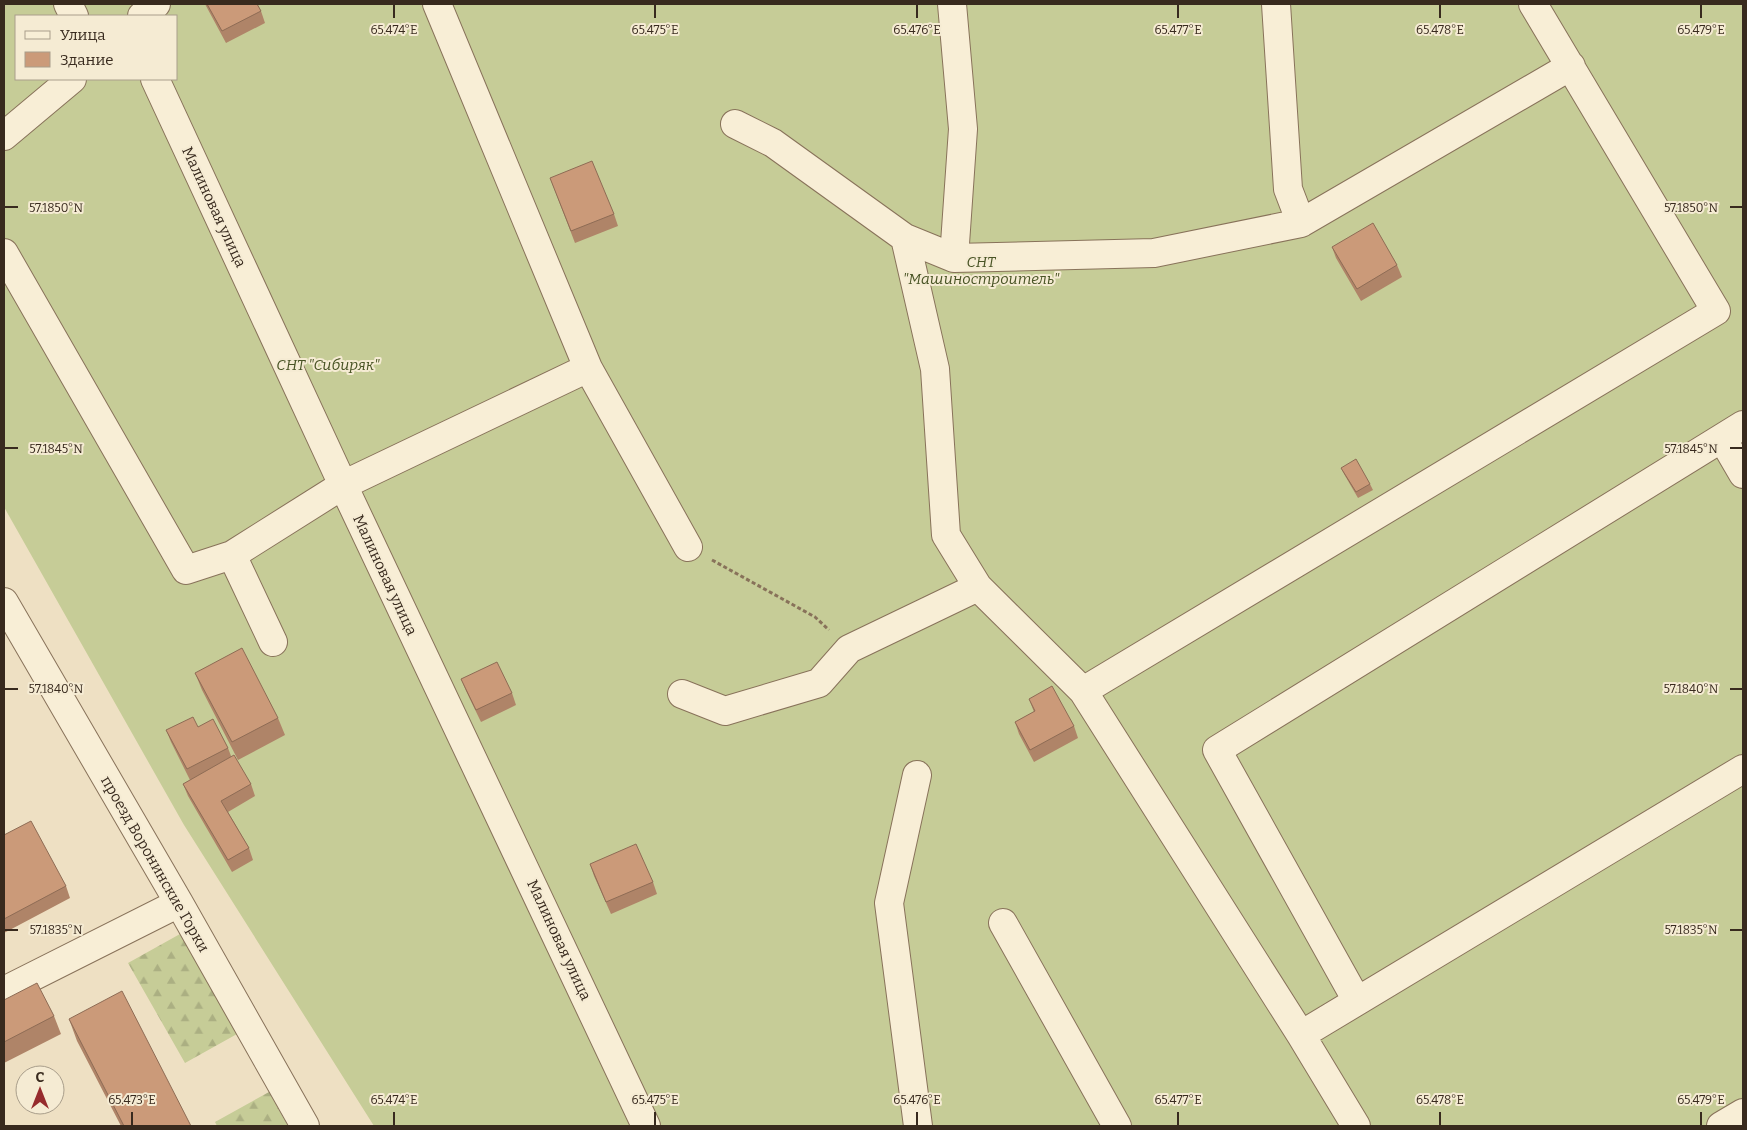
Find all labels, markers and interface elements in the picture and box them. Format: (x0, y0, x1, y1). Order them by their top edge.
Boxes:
legend (15, 15, 178, 80)
text: 65.474°E (370, 23, 418, 37)
text: 65.475°E (632, 23, 678, 37)
text: 65.476°E (893, 23, 941, 37)
text: 65.477°E (1154, 23, 1202, 37)
text: 65.478°E (1416, 23, 1464, 37)
text: 65.479°E (1677, 23, 1725, 37)
text: Улица (60, 26, 106, 44)
text: Здание (60, 51, 114, 69)
street label: Малиновая улица (178, 144, 250, 270)
text: 57.1850°N (29, 201, 84, 215)
text: 57.1850°N (1664, 201, 1719, 215)
park label: СНТ "Машиностроитель" (903, 253, 1060, 288)
park label: СНТ "Сибиряк" (276, 356, 380, 374)
text: 57.1845°N (29, 442, 83, 456)
text: 57.1845°N (1664, 442, 1718, 456)
street label: Малиновая улица (349, 512, 421, 638)
text: 57.1840°N (29, 682, 84, 696)
text: 57.1840°N (1664, 682, 1719, 696)
street label: проезд Воронинские Горки (97, 773, 213, 955)
street label: Малиновая улица (523, 877, 595, 1003)
text: 57.1835°N (29, 923, 83, 937)
text: 57.1835°N (1664, 923, 1718, 937)
north arrow (15, 1065, 65, 1115)
text: С (36, 1069, 45, 1086)
text: 65.473°E (108, 1093, 156, 1107)
text: 65.474°E (370, 1093, 418, 1107)
text: 65.475°E (632, 1093, 678, 1107)
text: 65.476°E (893, 1093, 941, 1107)
text: 65.477°E (1154, 1093, 1202, 1107)
text: 65.478°E (1416, 1093, 1464, 1107)
text: 65.479°E (1677, 1093, 1725, 1107)

